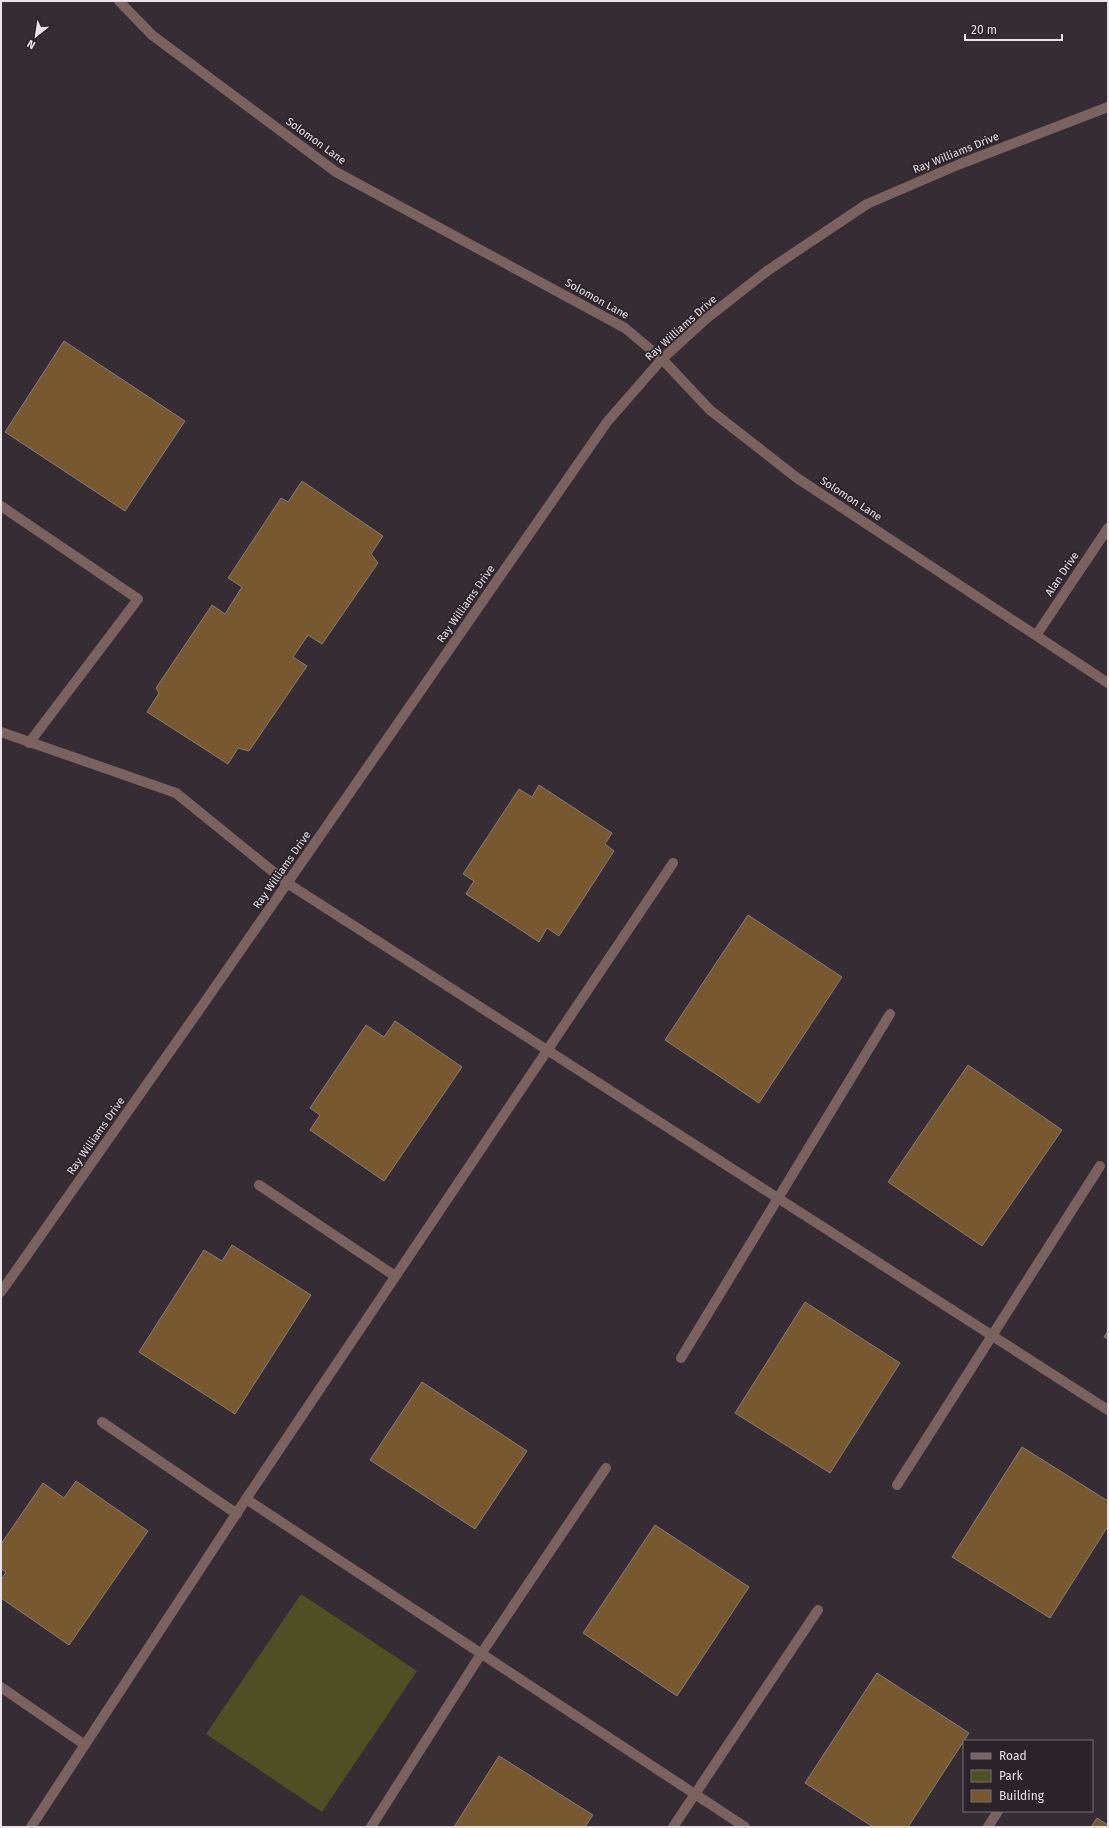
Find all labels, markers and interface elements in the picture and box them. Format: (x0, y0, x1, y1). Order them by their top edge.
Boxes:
north arrow (16, 16, 56, 56)
scale bar (965, 16, 1062, 42)
text: 20 m (971, 23, 997, 37)
text: N (25, 37, 38, 52)
street label: Solomon Lane (283, 115, 349, 167)
street label: Ray Williams Drive (911, 130, 1001, 176)
street label: Solomon Lane (563, 276, 631, 322)
street label: Ray Williams Drive (643, 292, 719, 364)
street label: Solomon Lane (818, 474, 884, 524)
street label: Alan Drive (1042, 549, 1082, 599)
street label: Ray Williams Drive (434, 563, 498, 645)
street label: Ray Williams Drive (250, 829, 314, 911)
street label: Ray Williams Drive (64, 1095, 128, 1177)
legend (963, 1740, 1093, 1812)
text: Road (999, 1749, 1027, 1763)
text: Park (999, 1769, 1023, 1783)
text: Building (999, 1789, 1045, 1803)

